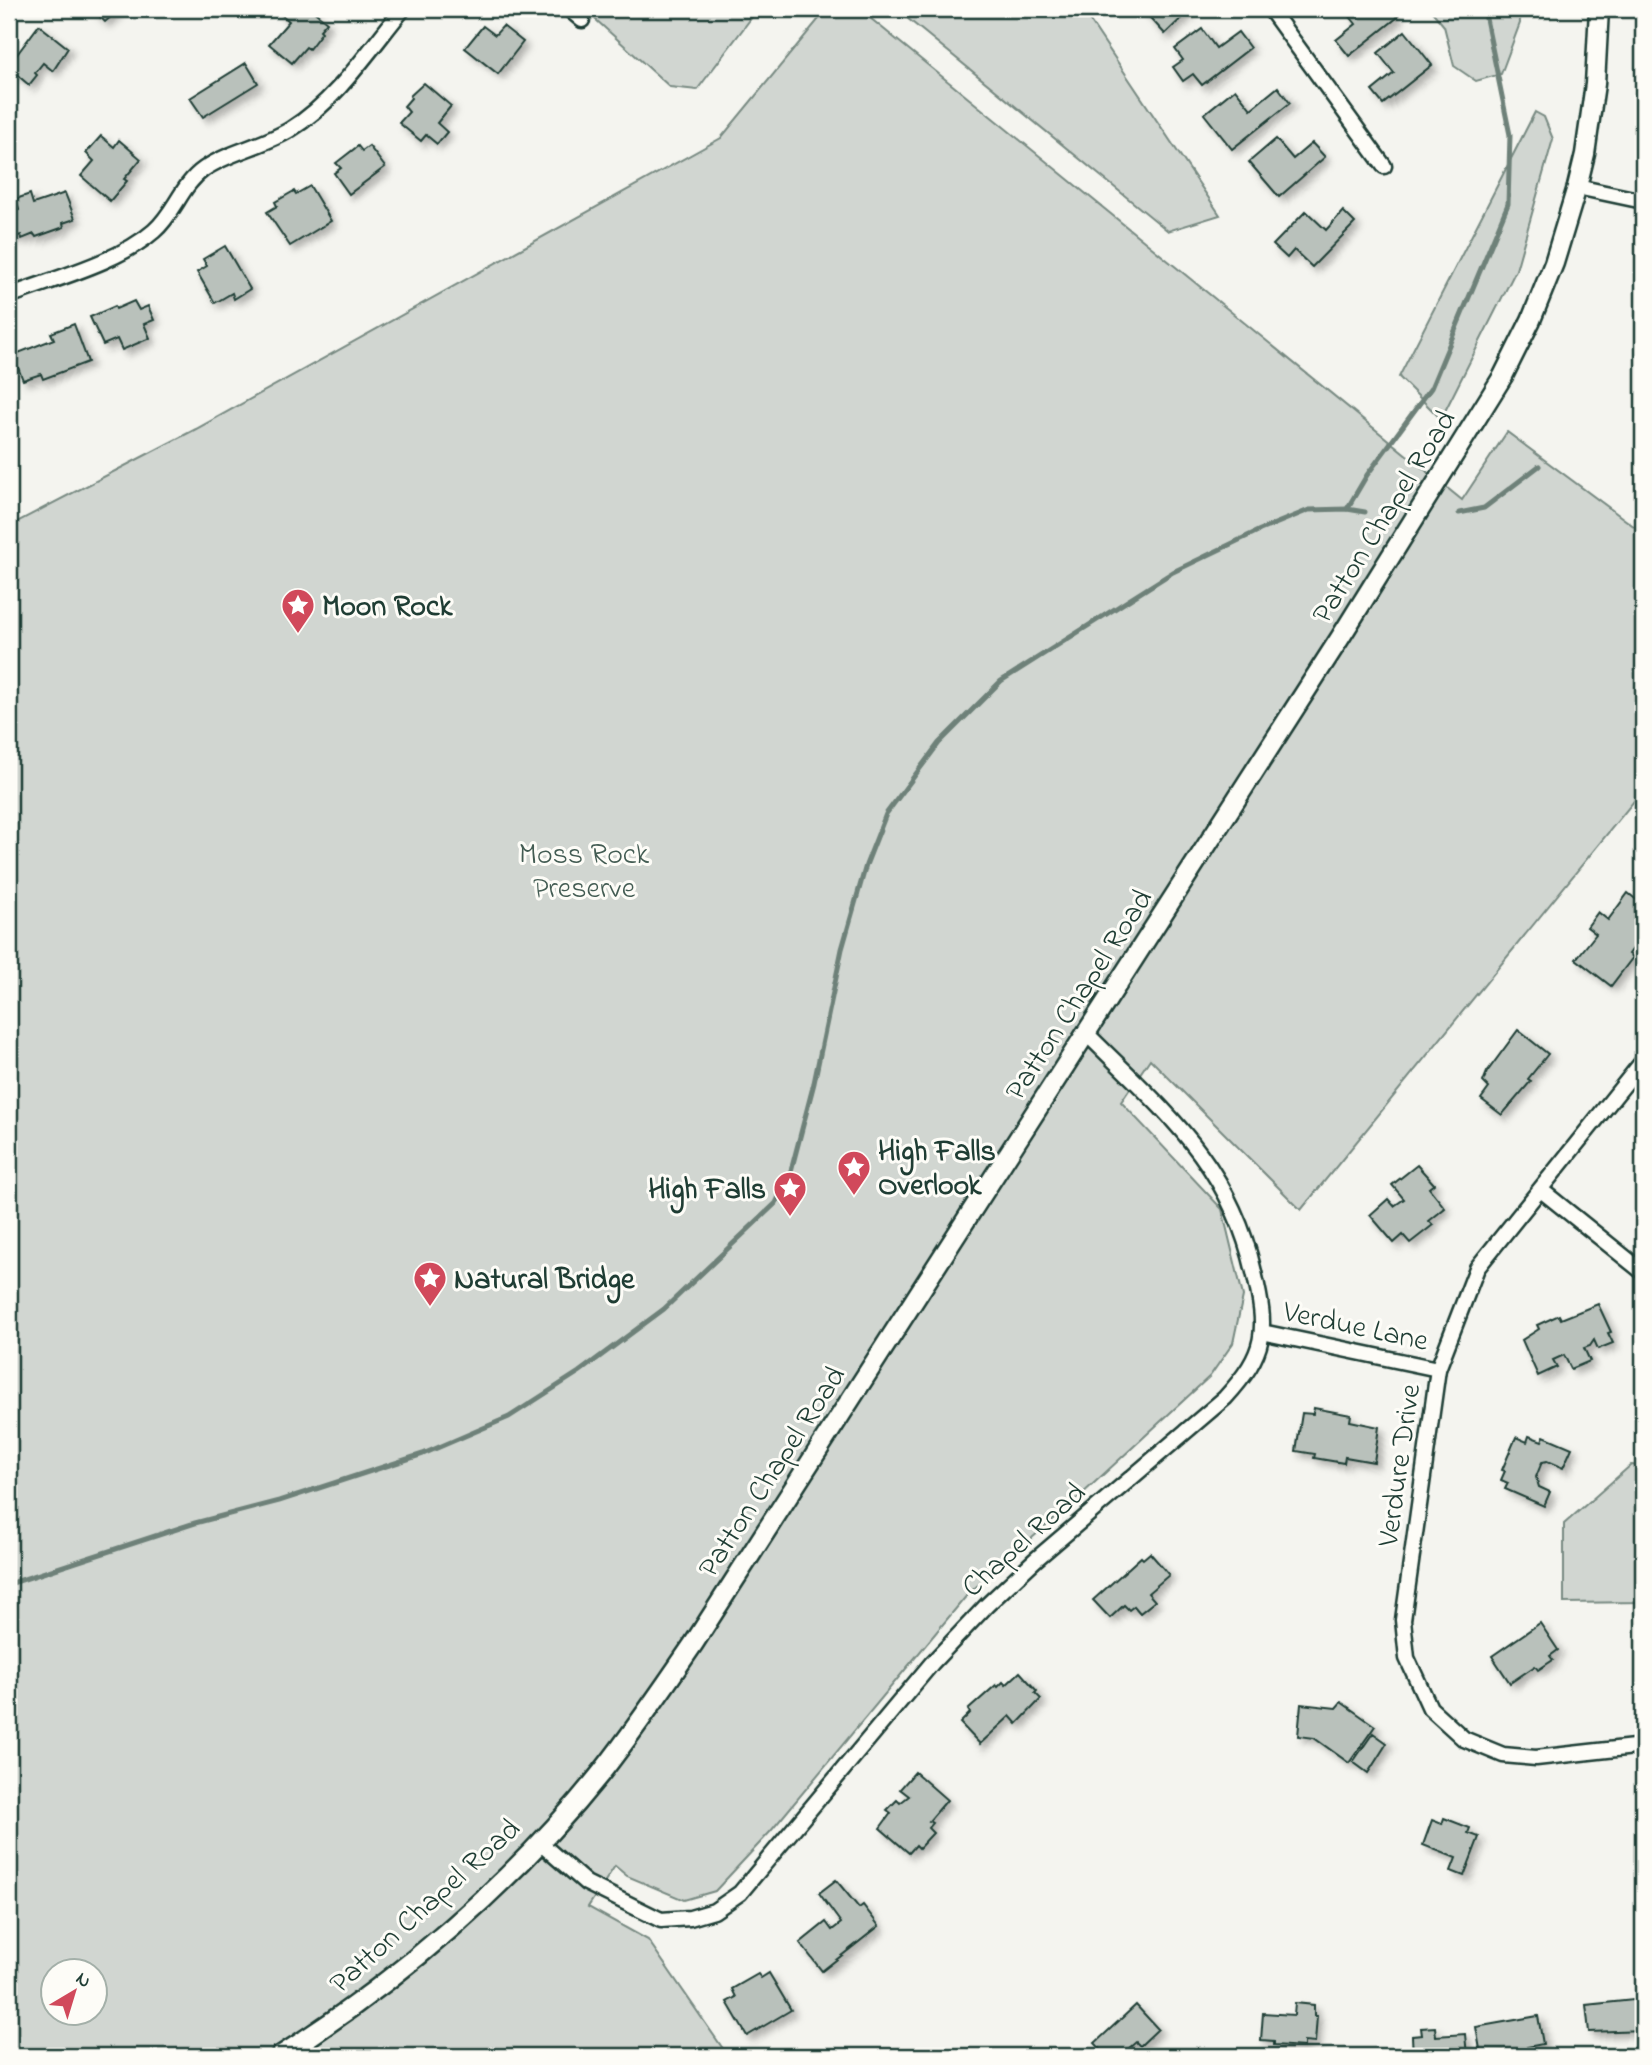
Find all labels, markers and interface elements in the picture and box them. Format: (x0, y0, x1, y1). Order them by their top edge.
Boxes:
street label: Patton Chapel Road (1302, 402, 1469, 633)
place icon: Moon Rock (279, 586, 317, 635)
place label: Moon Rock (322, 586, 453, 630)
park label: Moss Rock Preserve (519, 834, 650, 912)
street label: Patton Chapel Road (996, 881, 1166, 1110)
place label: High Falls Overlook (878, 1131, 996, 1209)
place icon: High Falls Overlook (835, 1148, 873, 1197)
place label: High Falls (648, 1169, 766, 1214)
place icon: High Falls (771, 1169, 809, 1218)
place icon: Natural Bridge (411, 1259, 449, 1308)
place label: Natural Bridge (454, 1259, 636, 1304)
street label: Verdue Lane (1278, 1291, 1433, 1365)
street label: Patton Chapel Road (689, 1358, 859, 1587)
street label: Verdure Drive (1368, 1381, 1434, 1551)
street label: Chapel Road (953, 1473, 1097, 1609)
street label: Patton Chapel Road (321, 1809, 532, 2005)
north arrow (38, 1956, 108, 2026)
text: N (70, 1966, 96, 1995)

